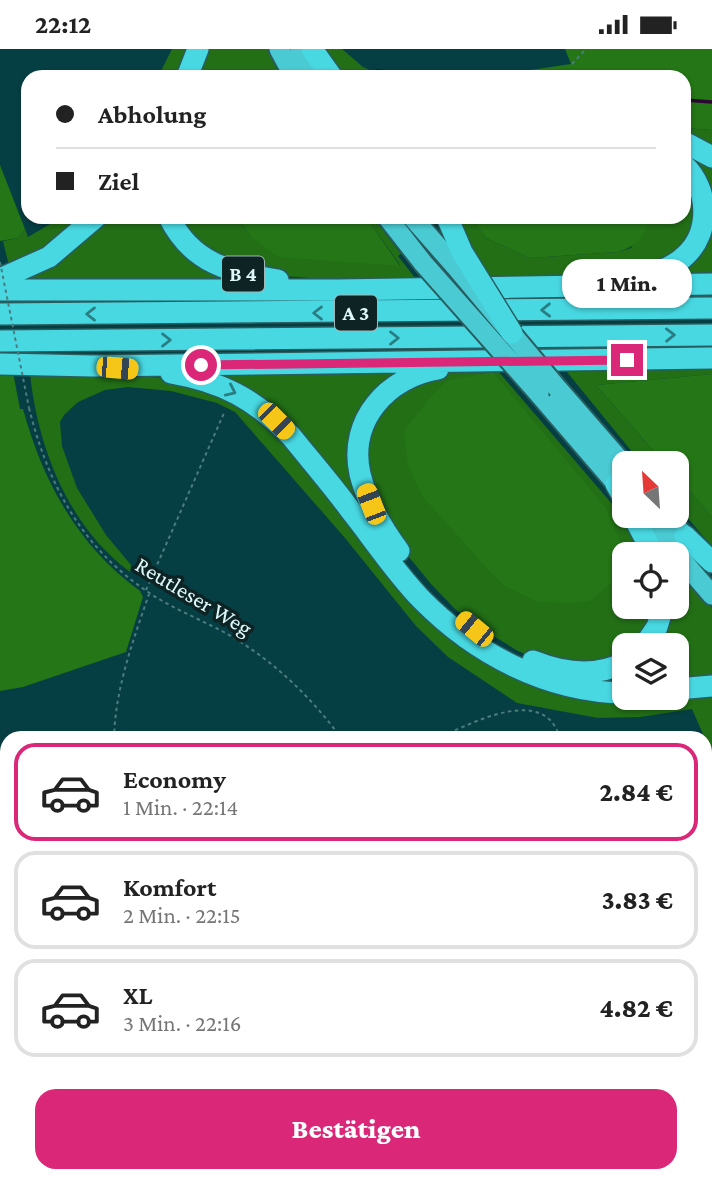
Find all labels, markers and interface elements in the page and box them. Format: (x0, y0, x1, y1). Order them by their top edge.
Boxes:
text: 22:12 (35, 10, 91, 39)
text: Abholung (98, 100, 206, 129)
text: Ziel (98, 167, 139, 196)
road number: B 4 (222, 257, 264, 292)
callout: 1 Min. (562, 259, 692, 307)
text: 1 Min. (596, 270, 658, 296)
road number: A 3 (335, 295, 377, 331)
one-way arrow (540, 303, 551, 318)
one-way arrow (313, 305, 323, 321)
one-way arrow (85, 306, 96, 322)
one-way arrow (665, 327, 676, 343)
one-way arrow (388, 331, 399, 346)
one-way arrow (161, 332, 172, 348)
route end (611, 344, 643, 376)
route start (185, 349, 217, 381)
car (96, 356, 139, 380)
one-way arrow (224, 383, 236, 397)
car (254, 399, 299, 443)
north arrow (612, 451, 690, 529)
map controls (612, 451, 689, 710)
car (354, 481, 389, 527)
button: locate (612, 542, 689, 619)
street label: Reutleser Weg (131, 551, 257, 641)
car (452, 608, 497, 650)
button: layers (612, 633, 689, 710)
icon: car (39, 761, 102, 824)
text: Economy (123, 765, 226, 794)
text: 2.84 € (599, 778, 673, 807)
text: 1 Min. · 22:14 (123, 794, 238, 820)
icon: car (39, 869, 102, 932)
text: Komfort (123, 873, 216, 902)
text: 3.83 € (602, 886, 673, 915)
text: 2 Min. · 22:15 (123, 902, 241, 928)
icon: car (39, 977, 102, 1040)
text: XL (123, 981, 152, 1010)
text: 4.82 € (600, 994, 673, 1023)
text: 3 Min. · 22:16 (123, 1010, 241, 1036)
button: Bestätigen (35, 1089, 677, 1169)

